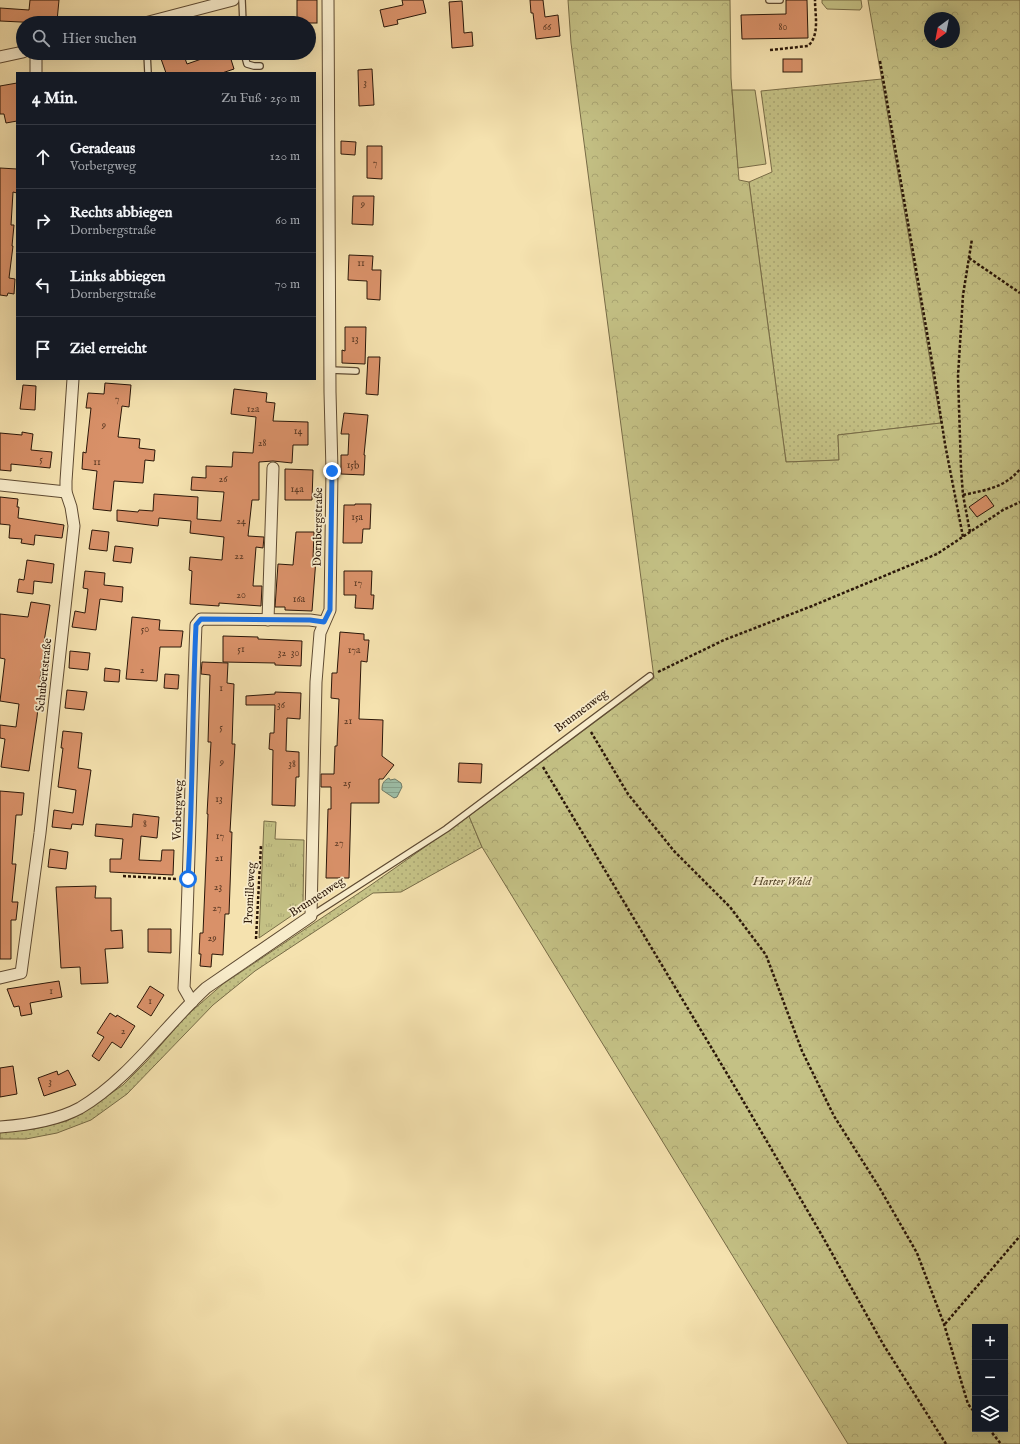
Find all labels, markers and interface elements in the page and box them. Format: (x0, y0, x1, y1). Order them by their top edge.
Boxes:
north arrow (924, 12, 960, 48)
search box (16, 16, 316, 60)
house number: 66 (543, 21, 552, 34)
house number: 80 (779, 21, 787, 34)
icon: search (30, 27, 52, 49)
text: Hier suchen (62, 29, 137, 48)
house number: 3 (363, 77, 367, 90)
text: 4 Min. (32, 88, 77, 109)
text: Zu Fuß · 250 m (221, 90, 300, 107)
text: Geradeaus (70, 139, 135, 158)
icon: ahead (32, 146, 54, 168)
text: 120 m (270, 148, 300, 165)
house number: 7 (373, 157, 378, 170)
text: Vorbergweg (70, 158, 136, 175)
house number: 9 (360, 198, 365, 211)
text: Rechts abbiegen (70, 203, 173, 222)
icon: right (32, 210, 54, 232)
text: 60 m (275, 212, 300, 229)
text: Dornbergstraße (70, 222, 156, 239)
house number: 11 (357, 257, 365, 270)
text: Links abbiegen (70, 267, 166, 286)
icon: left (32, 274, 54, 296)
text: 70 m (275, 276, 300, 293)
text: Dornbergstraße (70, 286, 156, 303)
house number: 13 (351, 333, 359, 346)
icon: arrive (32, 338, 54, 360)
text: Ziel erreicht (70, 339, 147, 358)
house number: 7 (115, 393, 120, 406)
house number: 12a (247, 403, 260, 416)
house number: 9 (101, 419, 106, 432)
house number: 14 (294, 425, 302, 438)
house number: 28 (258, 437, 266, 450)
house number: 5 (39, 453, 43, 466)
house number: 11 (93, 456, 101, 469)
house number: 15b (347, 459, 359, 472)
route end (323, 462, 341, 480)
house number: 26 (219, 473, 228, 486)
house number: 14a (291, 483, 304, 496)
street label: Dornbergstraße (310, 487, 326, 567)
house number: 15a (351, 511, 364, 524)
house number: 24 (236, 515, 246, 528)
house number: 22 (234, 550, 244, 563)
house number: 17 (354, 577, 363, 590)
house number: 20 (236, 589, 246, 602)
house number: 16a (293, 593, 306, 606)
house number: 50 (141, 623, 149, 636)
street label: Schubertstraße (33, 637, 55, 713)
house number: 51 (237, 643, 245, 656)
house number: 17a (348, 644, 361, 657)
house number: 32 (278, 647, 287, 660)
house number: 30 (291, 647, 299, 660)
house number: 2 (140, 664, 145, 677)
house number: 1 (219, 682, 223, 695)
street label: Brunnenweg (551, 686, 611, 736)
house number: 36 (277, 699, 286, 712)
house number: 21 (344, 715, 352, 728)
house number: 5 (219, 721, 223, 734)
house number: 9 (219, 756, 224, 769)
house number: 38 (288, 758, 296, 771)
house number: 25 (343, 777, 352, 790)
street label: Vorbergweg (169, 779, 187, 842)
house number: 13 (215, 793, 223, 806)
house number: 8 (143, 818, 147, 831)
house number: 17 (216, 830, 225, 843)
house number: 27 (334, 837, 344, 850)
house number: 21 (215, 852, 223, 865)
street label: Promilleweg (241, 861, 259, 924)
route start (179, 870, 197, 888)
street label: Brunnenweg (287, 873, 348, 920)
park label: Harter Wald (752, 874, 812, 889)
house number: 23 (214, 881, 222, 894)
house number: 27 (212, 902, 222, 915)
house number: 29 (207, 932, 217, 945)
house number: 1 (49, 985, 53, 998)
house number: 1 (148, 995, 152, 1008)
house number: 2 (121, 1025, 126, 1038)
house number: 3 (48, 1076, 52, 1089)
map controls (972, 1324, 1008, 1432)
button: + (972, 1324, 1008, 1360)
button: − (972, 1360, 1008, 1396)
button: layers (972, 1396, 1008, 1432)

